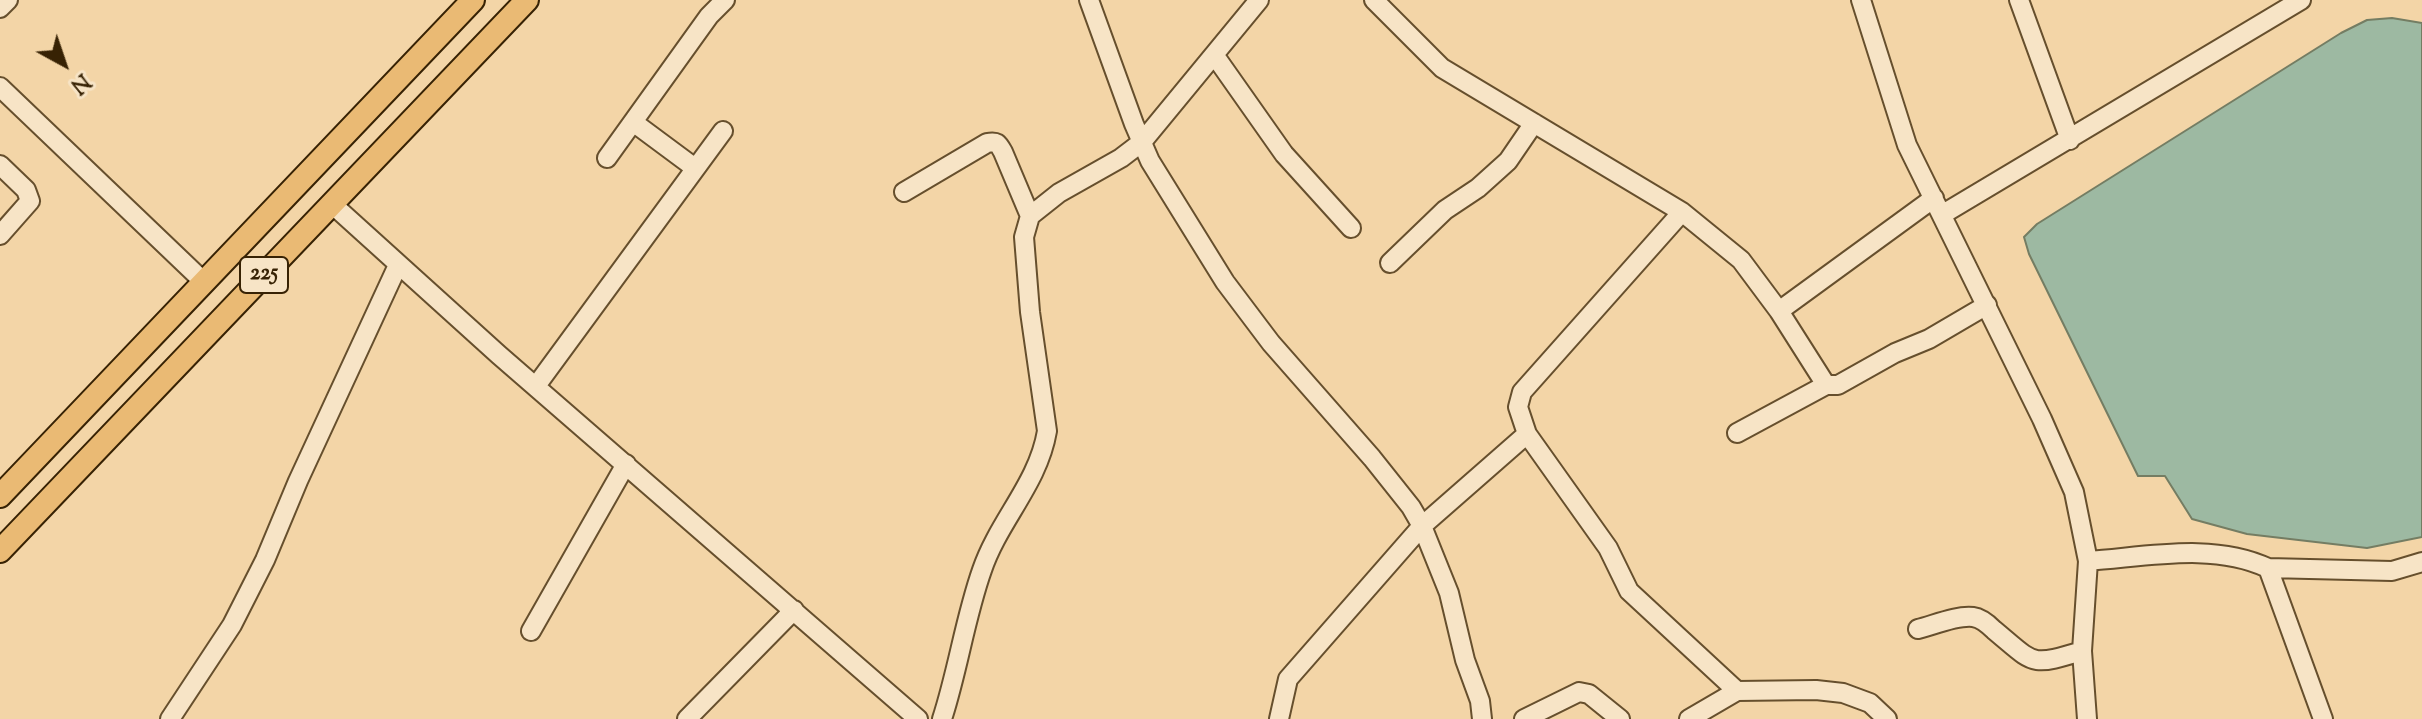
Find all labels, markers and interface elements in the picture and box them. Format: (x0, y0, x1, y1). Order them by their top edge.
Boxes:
north arrow (24, 24, 104, 104)
text: N (62, 64, 96, 100)
road number: 225 (240, 257, 288, 293)

